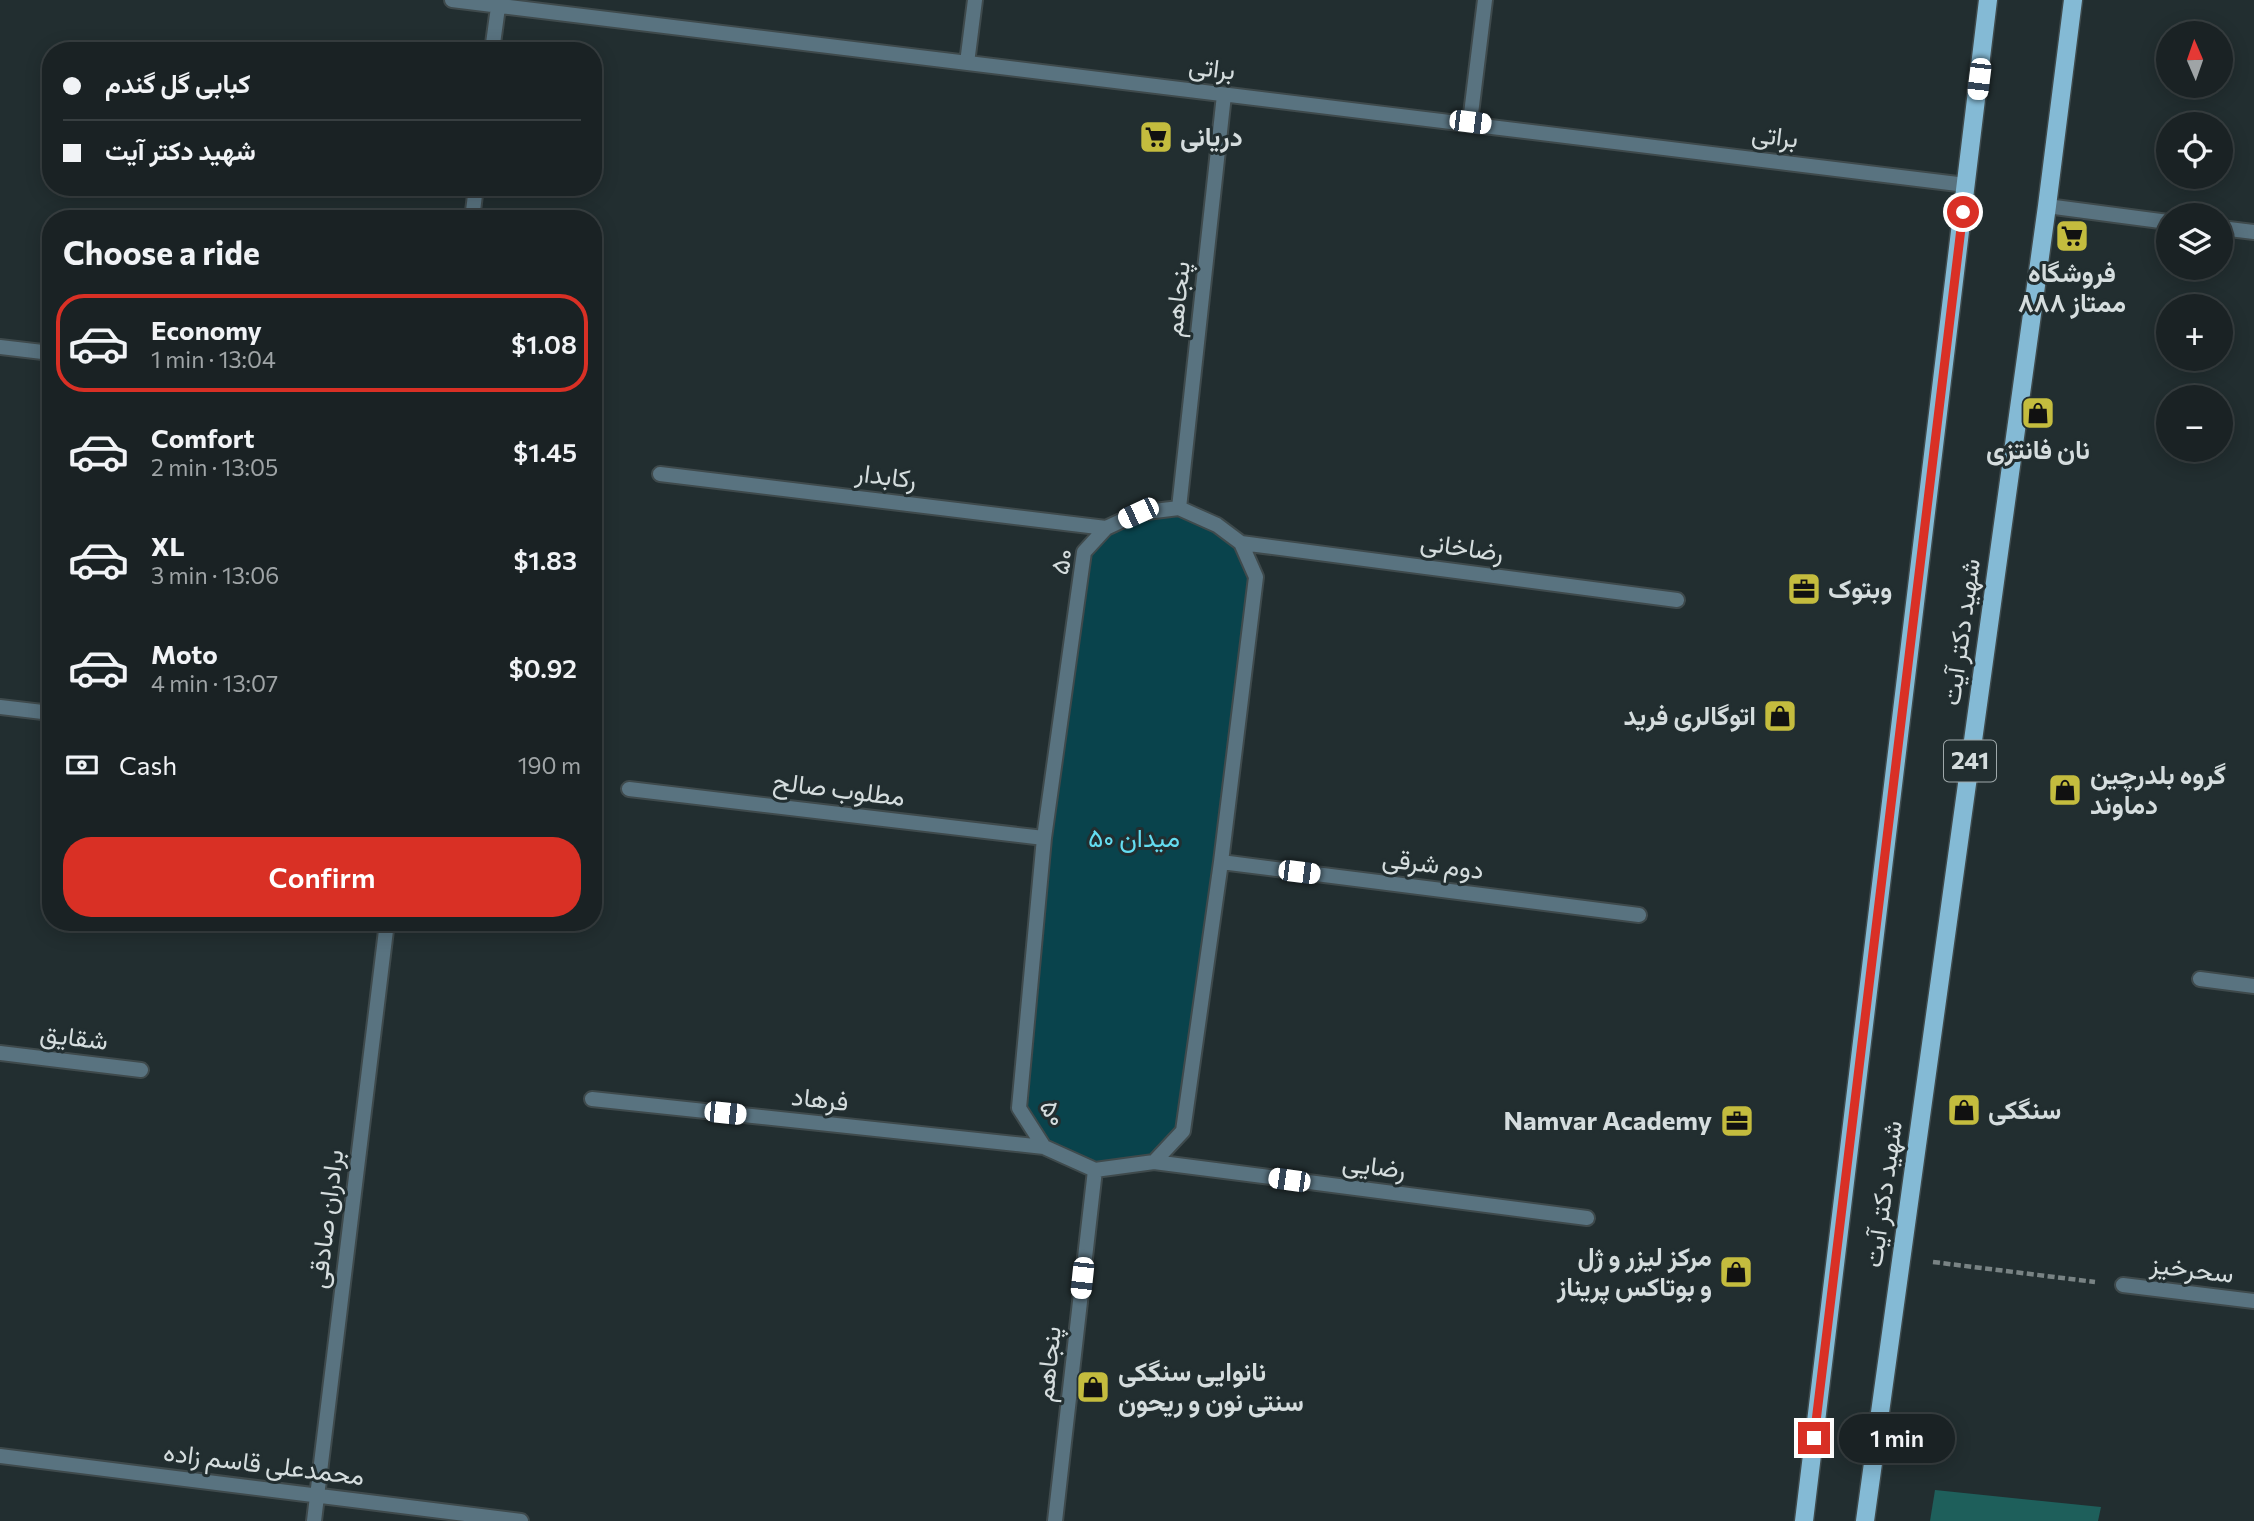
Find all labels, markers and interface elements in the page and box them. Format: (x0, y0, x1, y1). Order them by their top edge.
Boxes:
north arrow (2156, 21, 2233, 98)
map controls (2156, 21, 2233, 462)
street label: براتی (1187, 48, 1237, 87)
car (1967, 57, 1992, 101)
text: کبابی گل گندم (105, 67, 250, 98)
car (1448, 109, 1493, 135)
button: locate (2156, 112, 2233, 189)
street label: براتی (1750, 116, 1800, 155)
supermarket icon: دریانی (1137, 118, 1175, 156)
place label: دریانی (1180, 120, 1243, 153)
text: شهید دکتر آیت (105, 134, 256, 165)
route start (1947, 196, 1979, 228)
button: layers (2156, 203, 2233, 280)
supermarket icon: فروشگاه ممتاز ۸۸۸ (2053, 217, 2091, 255)
text: Choose a ride (63, 232, 260, 272)
place label: فروشگاه ممتاز ۸۸۸ (2018, 256, 2126, 319)
street label: پنجاهم (1156, 259, 1199, 339)
button: + (2156, 294, 2233, 371)
icon: car (67, 312, 130, 375)
text: Economy (151, 314, 262, 345)
text: $1.08 (511, 328, 577, 359)
text: 1 min · 13:04 (151, 345, 276, 373)
button: − (2156, 385, 2233, 462)
shop icon: نان فانتزی (2019, 394, 2057, 432)
icon: car (67, 420, 130, 483)
text: Comfort (151, 422, 254, 453)
place label: نان فانتزی (1986, 433, 2090, 466)
text: $1.45 (513, 436, 577, 467)
text: 2 min · 13:05 (151, 453, 278, 481)
street label: رکابدار (853, 455, 918, 496)
car (1115, 495, 1162, 531)
street label: رضاخانی (1418, 524, 1506, 569)
icon: car (67, 528, 130, 591)
text: XL (151, 530, 185, 561)
text: $1.83 (513, 544, 577, 575)
street label: ۵۰ (1042, 544, 1079, 578)
street label: شهید دکتر آیت (1934, 556, 1987, 708)
text: 3 min · 13:06 (151, 561, 279, 589)
office icon: وبتوک (1785, 570, 1823, 608)
place label: وبتوک (1828, 572, 1892, 605)
icon: car (67, 636, 130, 699)
text: Moto (151, 638, 218, 669)
text: $0.92 (509, 652, 577, 683)
text: 4 min · 13:07 (151, 669, 278, 697)
shop icon: اتوگالری فرید (1761, 697, 1799, 735)
place label: اتوگالری فرید (1624, 699, 1756, 732)
road number: 241 (1944, 740, 1996, 782)
icon: cash (63, 746, 101, 784)
text: Cash (119, 749, 177, 780)
text: 190 m (518, 751, 581, 779)
place label: گروه بلدرچین دماوند (2090, 758, 2226, 821)
street label: مطلوب صالح (771, 764, 907, 815)
shop icon: گروه بلدرچین دماوند (2046, 771, 2084, 809)
park label: میدان ۵۰ (1088, 821, 1180, 853)
button: Confirm (63, 837, 581, 917)
street label: دوم شرقی (1380, 841, 1486, 887)
car (1277, 859, 1322, 885)
street label: شقایق (38, 1016, 110, 1057)
street label: فرهاد (790, 1079, 850, 1118)
shop icon: سنگکی (1945, 1091, 1983, 1129)
street label: ۵۰ (1034, 1093, 1074, 1131)
place label: سنگکی (1988, 1093, 2061, 1126)
car (704, 1100, 747, 1126)
office icon: Namvar Academy (1718, 1102, 1756, 1140)
place label: Namvar Academy (1503, 1104, 1712, 1135)
street label: شهید دکتر آیت (1856, 1118, 1909, 1270)
street label: رضایی (1340, 1145, 1408, 1186)
street label: برادران صادقی (301, 1148, 350, 1290)
car (1267, 1167, 1312, 1193)
place label: مرکز لیزر و ژل و بوتاکس پریناز (1556, 1240, 1712, 1305)
street label: سحرخیز (2147, 1247, 2236, 1290)
shop icon: مرکز لیزر و ژل و بوتاکس پریناز (1717, 1253, 1755, 1291)
car (1070, 1256, 1095, 1300)
street label: پنجاهم (1027, 1324, 1070, 1404)
place label: نانوایی سنگکی سنتی نون و ریحون (1118, 1355, 1304, 1418)
shop icon: نانوایی سنگکی سنتی نون و ریحون (1074, 1368, 1112, 1406)
callout: 1 min (1839, 1414, 1954, 1462)
route end (1798, 1422, 1830, 1454)
text: 1 min (1870, 1424, 1924, 1452)
street label: محمدعلی قاسم زاده (162, 1435, 366, 1493)

